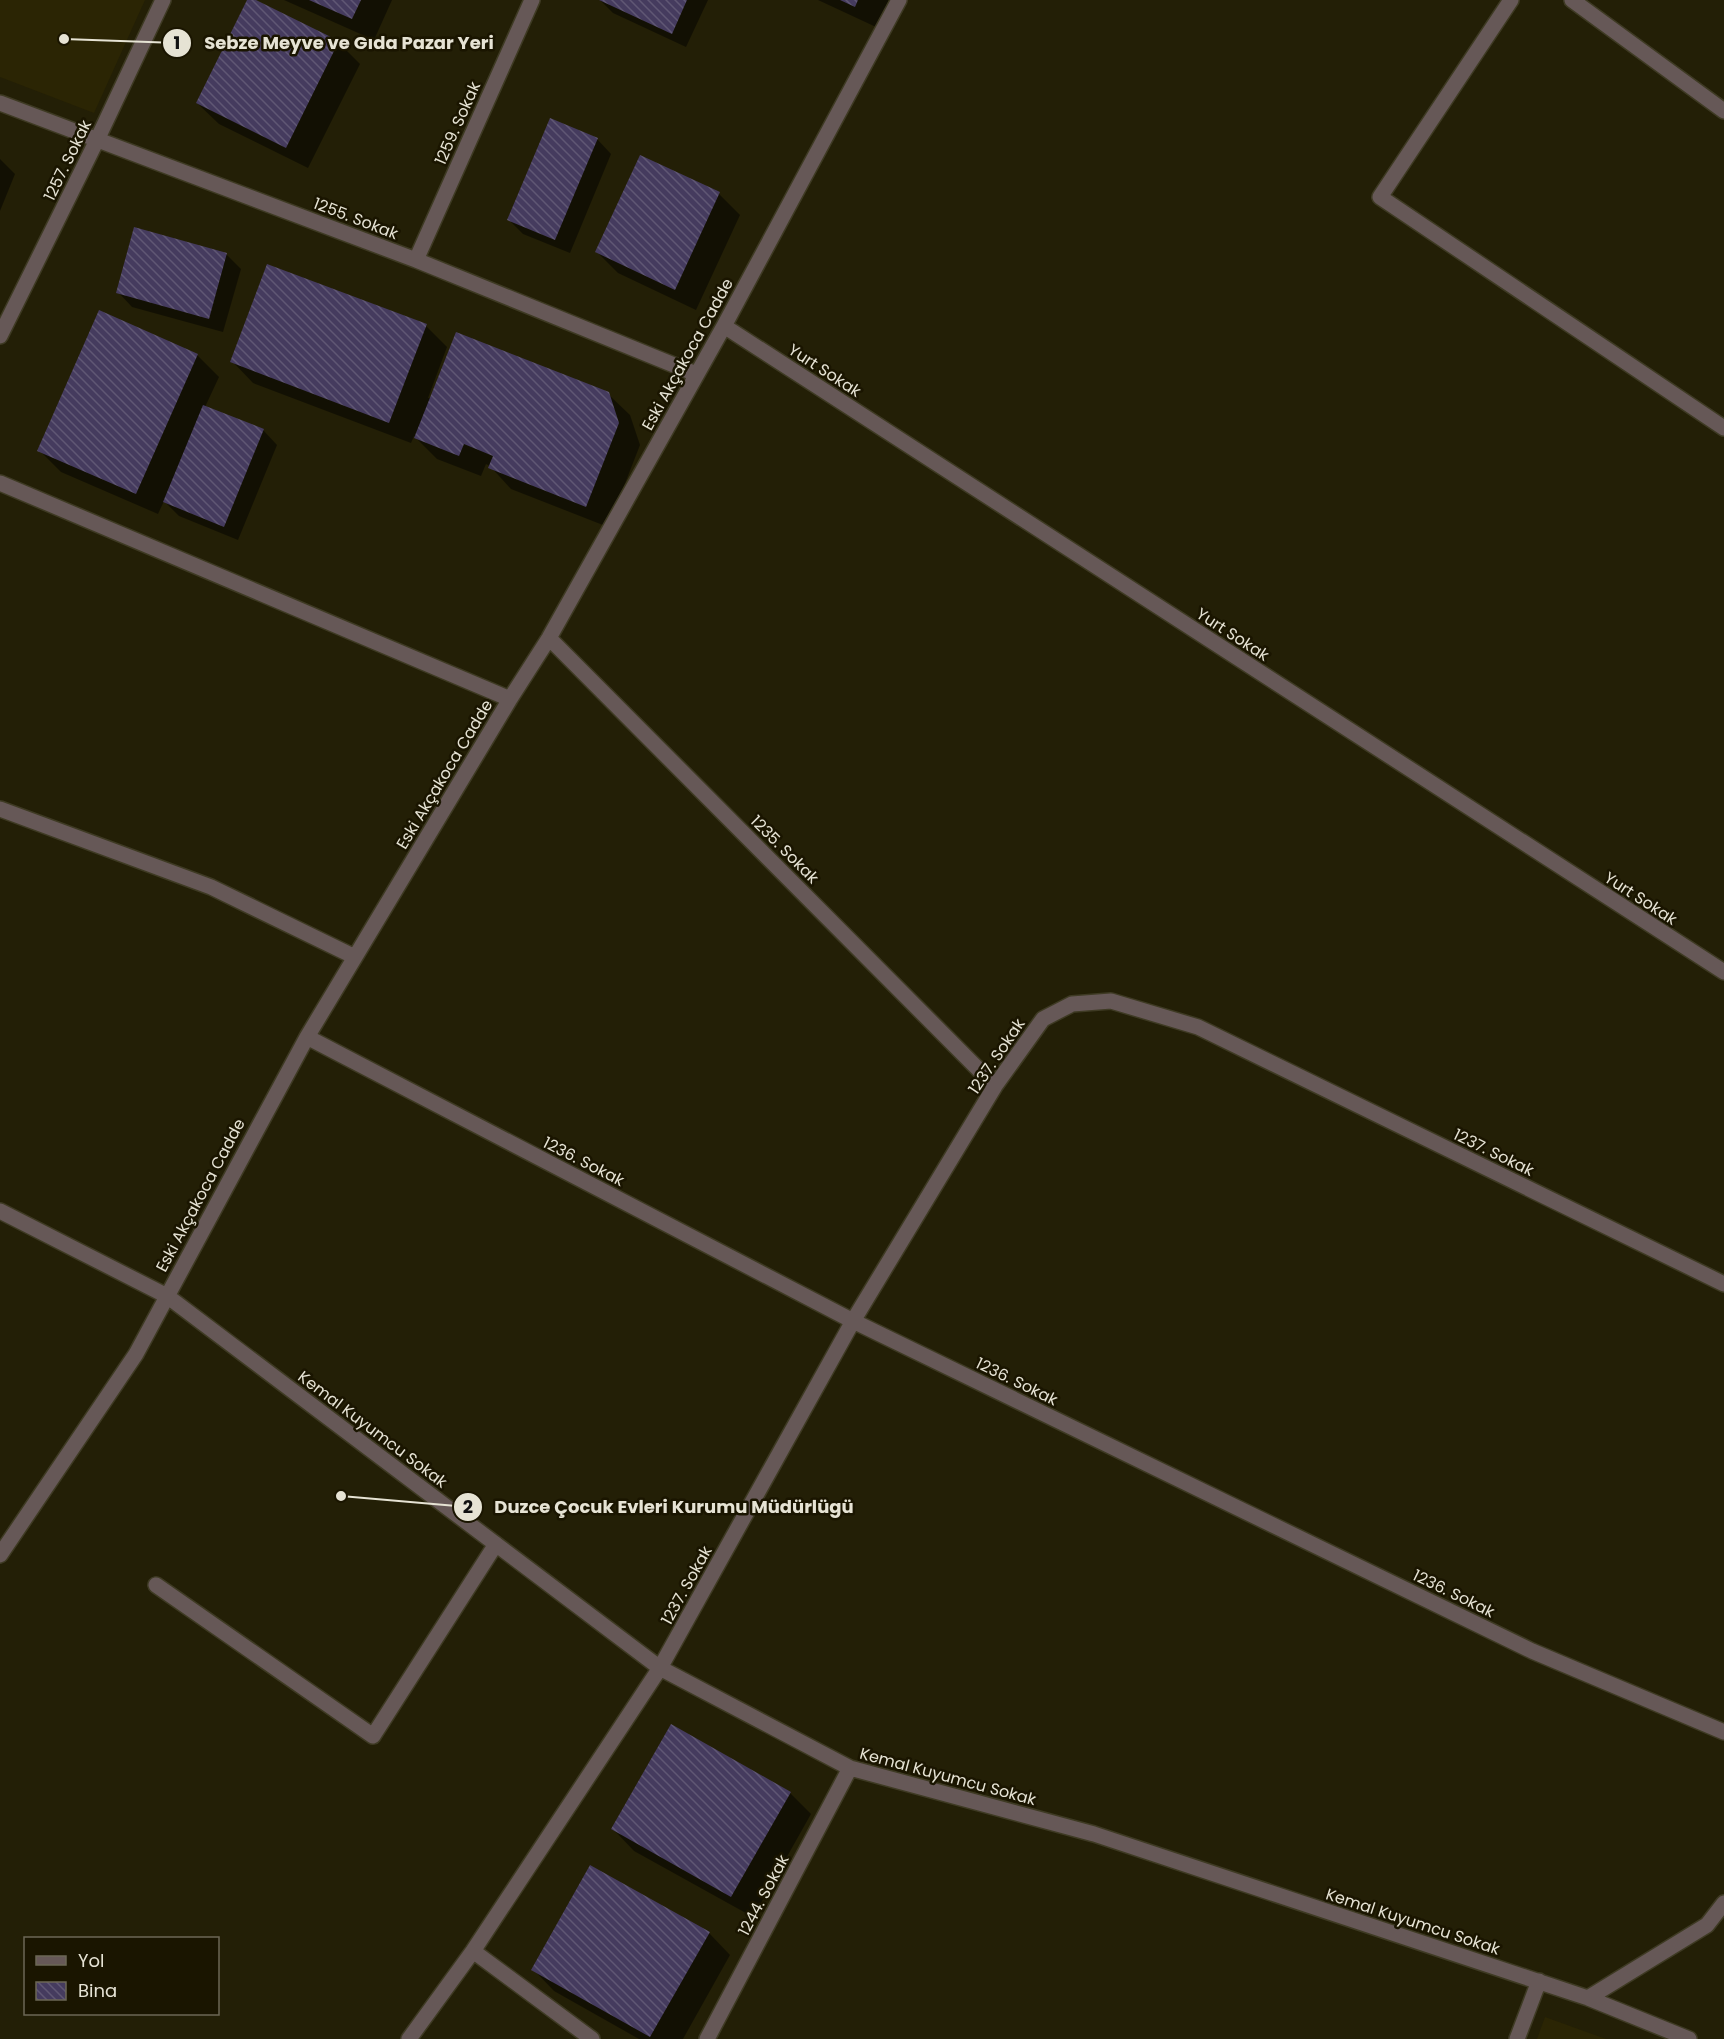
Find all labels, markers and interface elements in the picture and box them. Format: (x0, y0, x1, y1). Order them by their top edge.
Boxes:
callout: Sebze Meyve ve Gıda Pazar Yeri (162, 25, 506, 61)
text: 1 (174, 30, 180, 55)
text: Sebze Meyve ve Gıda Pazar Yeri (204, 30, 494, 55)
street label: 1259. Sokak (429, 77, 486, 169)
street label: 1257. Sokak (38, 115, 97, 205)
street label: 1255. Sokak (310, 192, 402, 245)
street label: Eski Akçakoca Cadde (636, 274, 739, 434)
street label: Yurt Sokak (784, 338, 866, 403)
street label: Yurt Sokak (1192, 602, 1274, 667)
street label: Eski Akçakoca Cadde (391, 695, 498, 853)
street label: 1235. Sokak (745, 810, 825, 889)
street label: Yurt Sokak (1600, 866, 1682, 931)
street label: 1237. Sokak (963, 1013, 1031, 1099)
street label: Eski Akçakoca Cadde (150, 1114, 251, 1276)
street label: 1237. Sokak (1450, 1123, 1539, 1182)
street label: 1236. Sokak (539, 1131, 629, 1192)
street label: 1236. Sokak (972, 1352, 1062, 1412)
street label: Kemal Kuyumcu Sokak (293, 1366, 453, 1494)
callout: Duzce Çocuk Evleri Kurumu Müdürlügü (453, 1489, 866, 1525)
text: 2 (463, 1494, 473, 1519)
text: Duzce Çocuk Evleri Kurumu Müdürlügü (494, 1494, 854, 1519)
street label: 1237. Sokak (655, 1541, 718, 1629)
street label: 1236. Sokak (1409, 1564, 1499, 1624)
street label: Kemal Kuyumcu Sokak (857, 1742, 1039, 1811)
street label: 1244. Sokak (732, 1850, 795, 1940)
street label: Kemal Kuyumcu Sokak (1323, 1882, 1504, 1961)
legend (24, 1937, 219, 2015)
text: Yol (78, 1948, 104, 1973)
text: Bina (78, 1978, 117, 2003)

